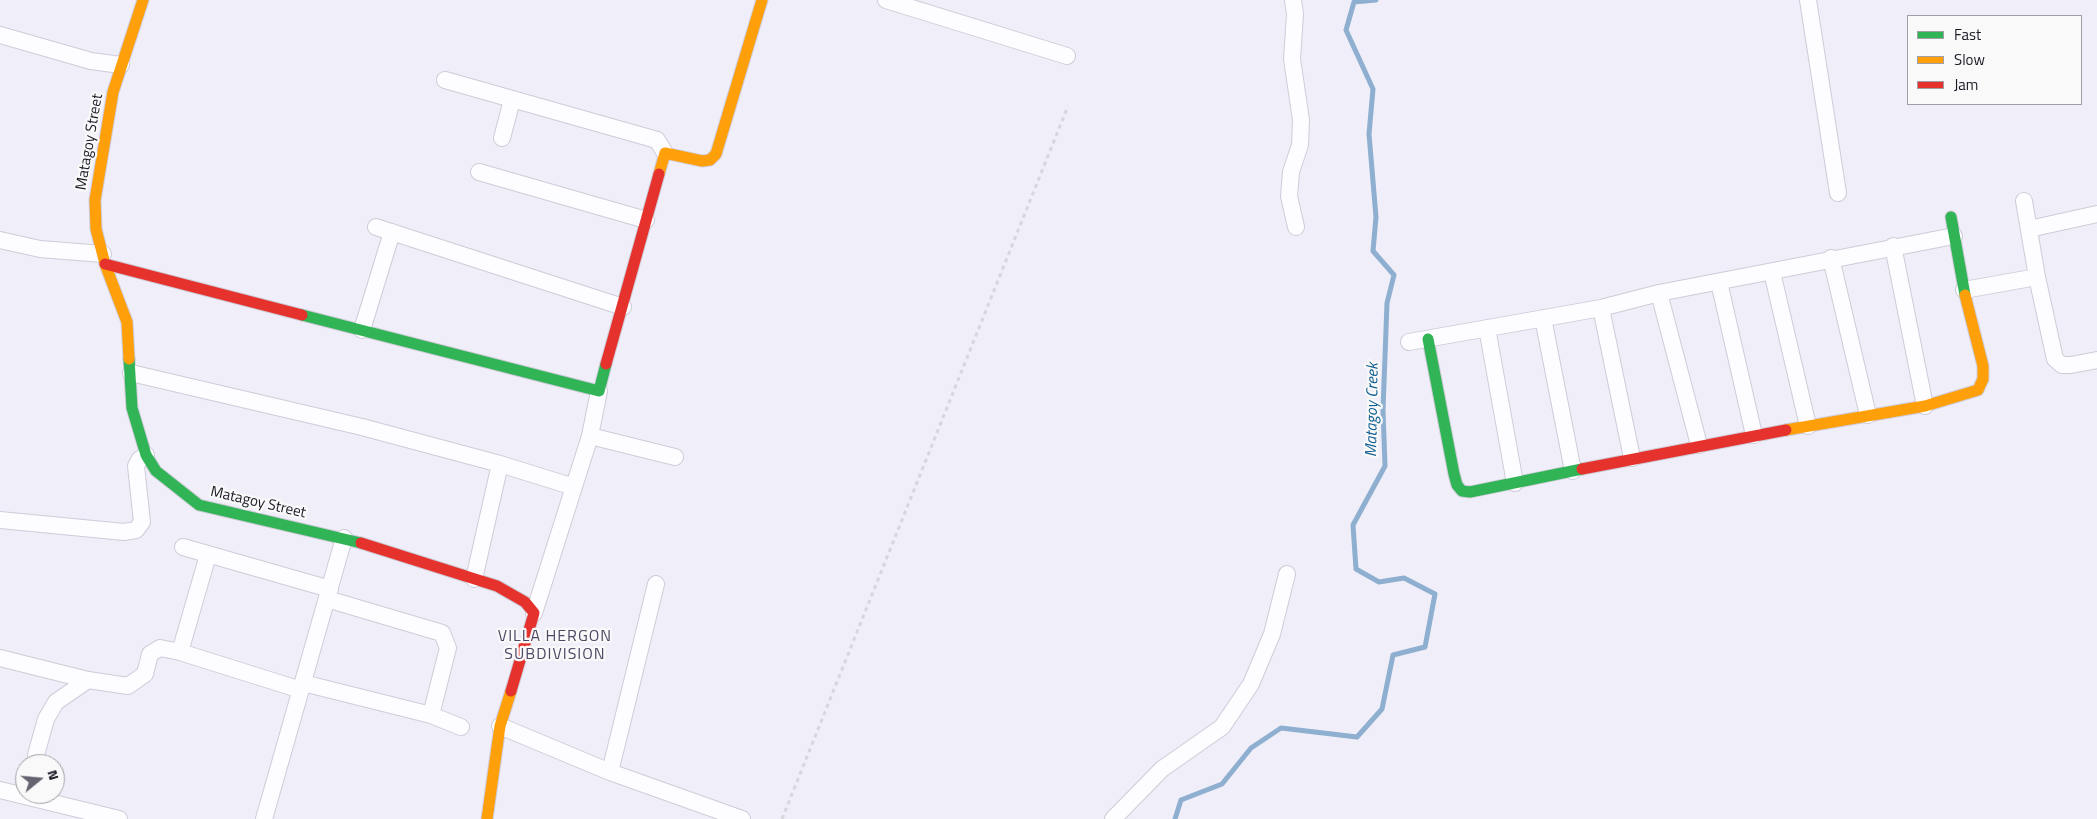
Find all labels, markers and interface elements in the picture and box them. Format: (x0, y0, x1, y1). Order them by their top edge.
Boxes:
legend (1907, 15, 2082, 105)
text: Fast (1954, 23, 1981, 46)
text: Slow (1954, 48, 1985, 71)
text: Jam (1954, 73, 1978, 96)
street label: Matagoy Street (73, 92, 107, 192)
water label: Matagoy Creek (1363, 363, 1383, 457)
street label: Matagoy Street (208, 483, 308, 523)
district label: VILLA HERGON SUBDIVISION (496, 627, 614, 665)
north arrow (15, 754, 65, 804)
text: N (42, 767, 65, 782)

